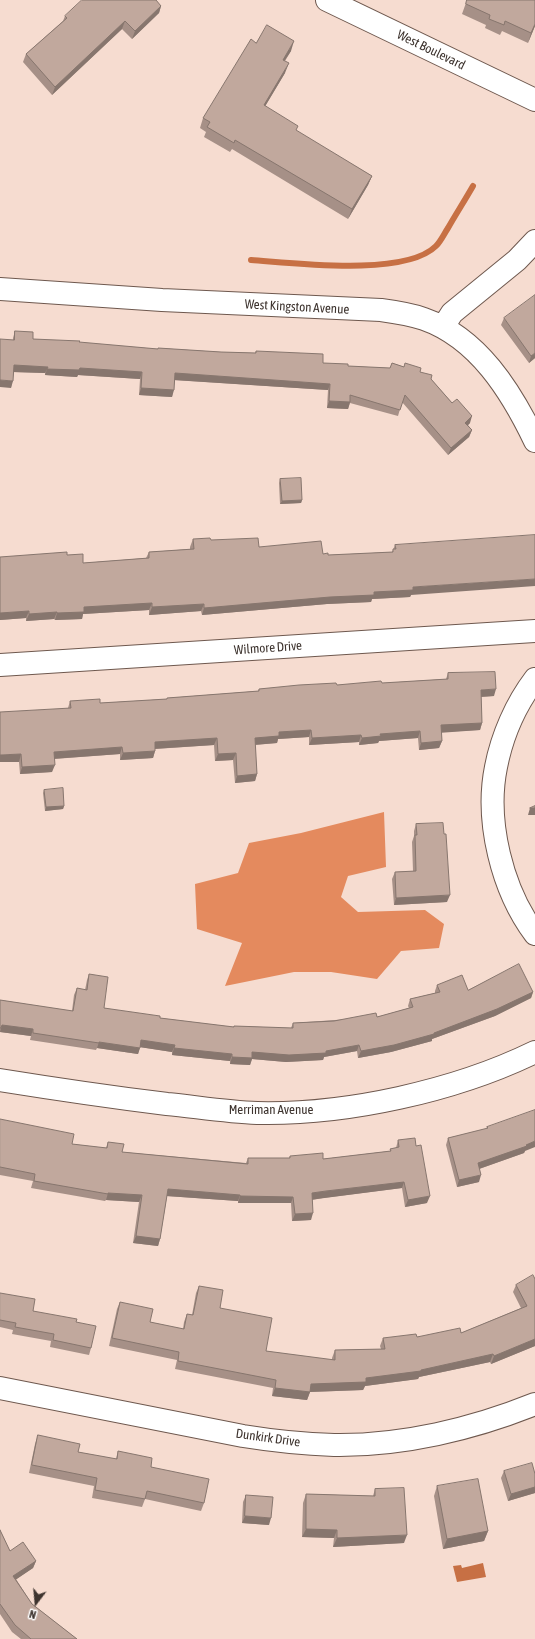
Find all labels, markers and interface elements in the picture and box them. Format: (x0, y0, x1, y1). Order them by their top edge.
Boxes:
street label: West Boulevard (394, 27, 468, 73)
street label: West Kingston Avenue (244, 296, 350, 318)
street label: Wilmore Drive (233, 638, 303, 658)
street label: Merriman Avenue (229, 1102, 313, 1118)
street label: Dunkirk Drive (235, 1426, 301, 1450)
north arrow (16, 1583, 56, 1623)
text: N (28, 1608, 37, 1621)

